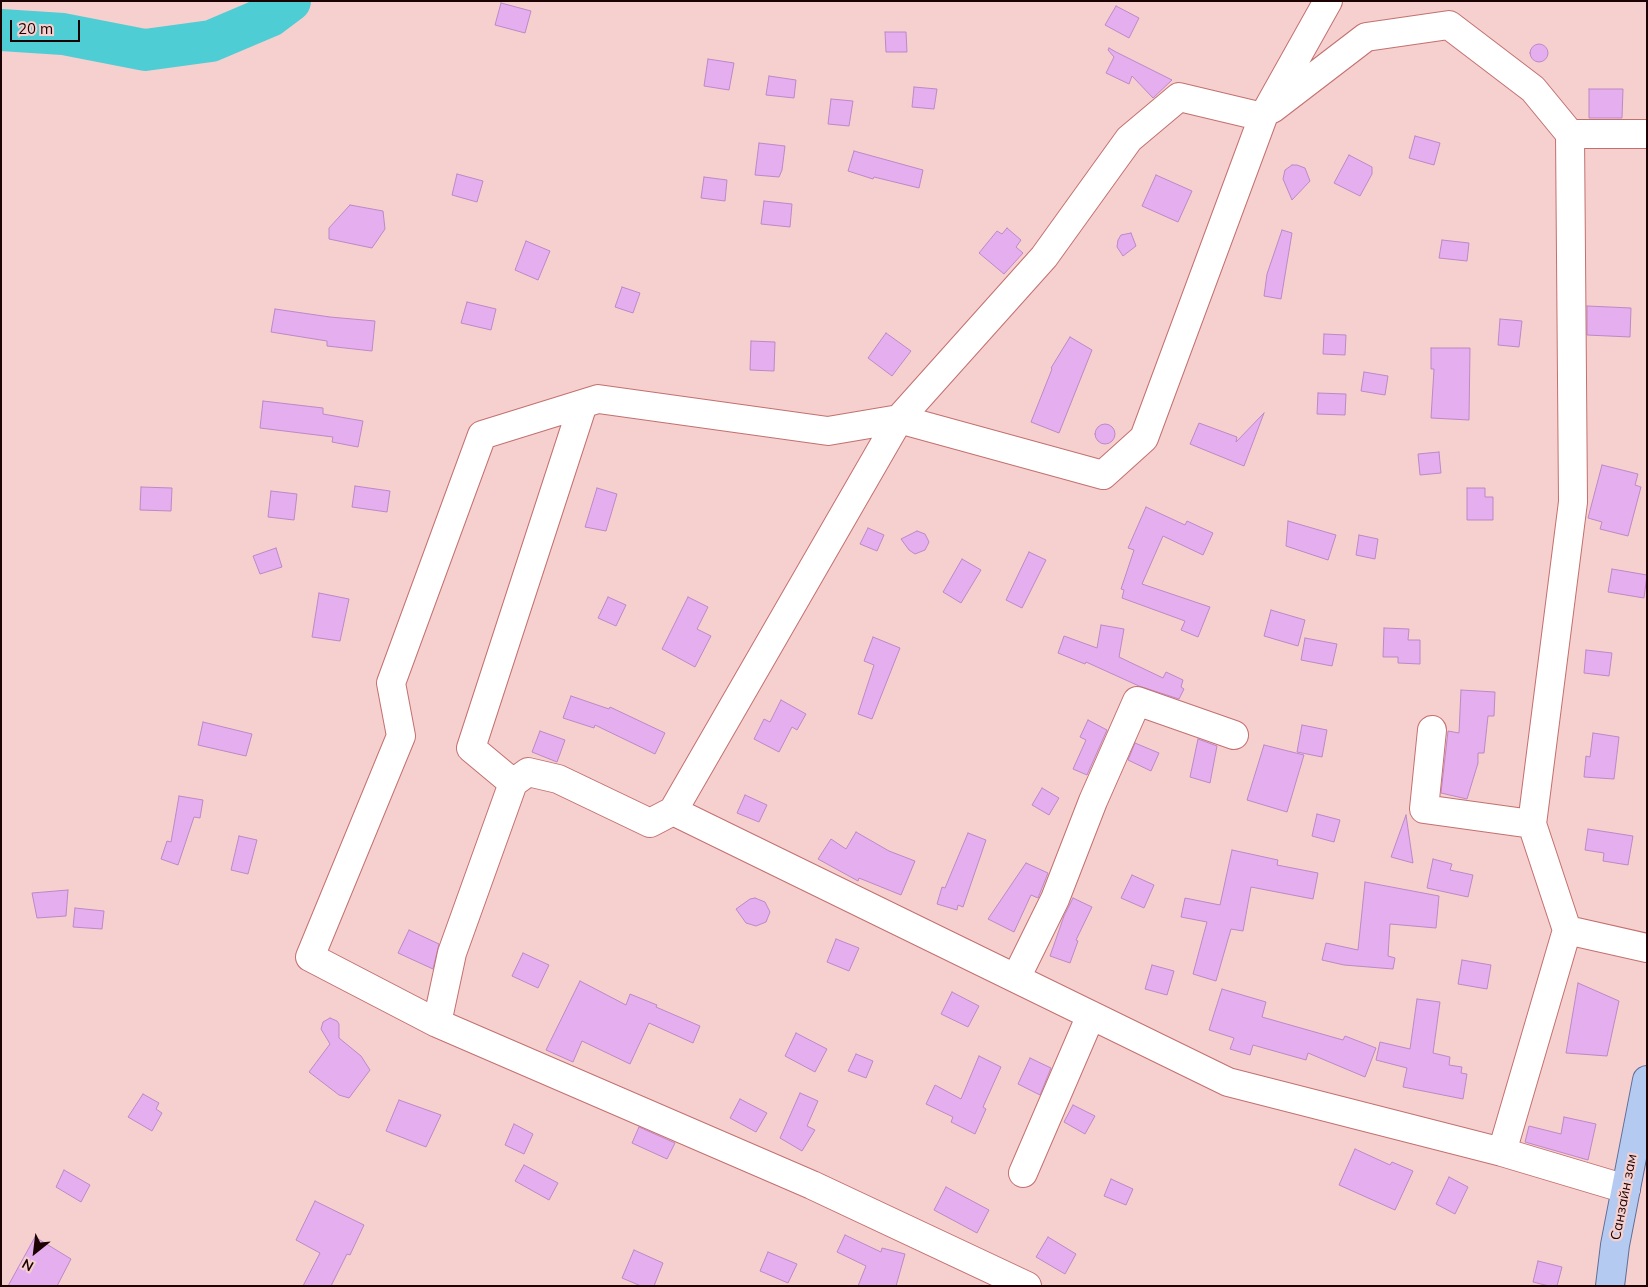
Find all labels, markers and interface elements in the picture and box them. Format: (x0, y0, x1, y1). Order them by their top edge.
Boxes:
scale bar (12, 10, 82, 42)
text: 20 m (18, 19, 53, 38)
street label: Санзайн зам (1607, 1152, 1641, 1242)
north arrow (10, 1227, 60, 1277)
text: N (19, 1255, 37, 1276)

